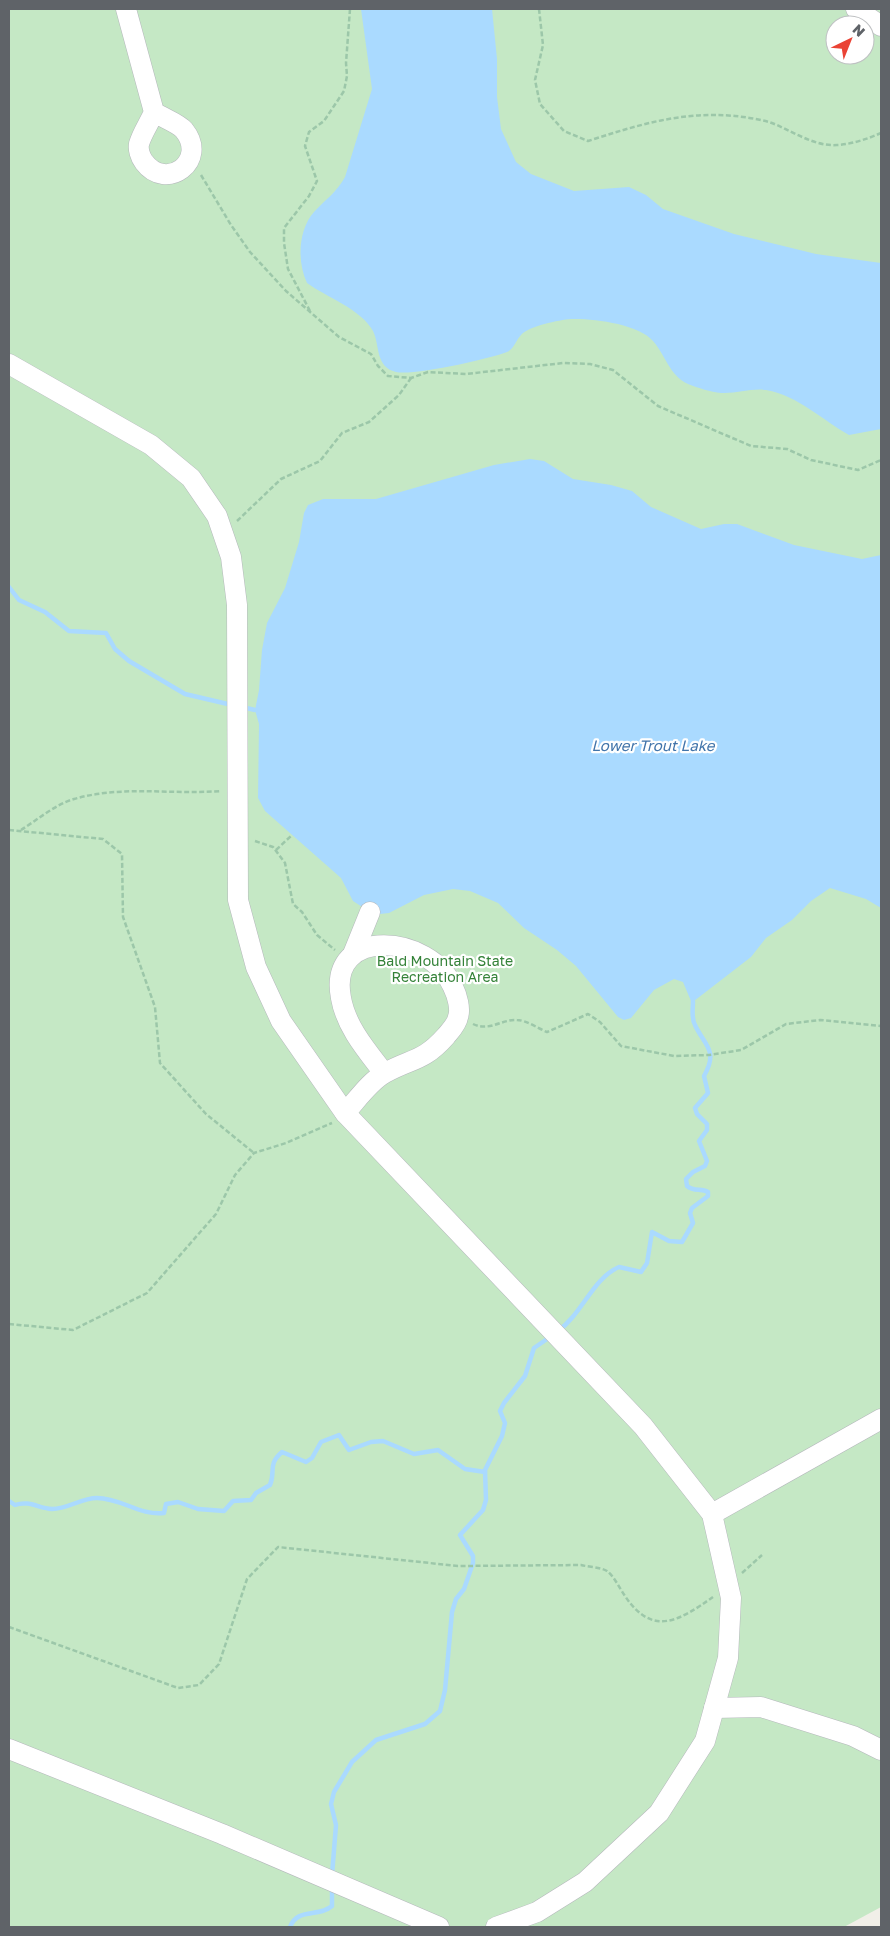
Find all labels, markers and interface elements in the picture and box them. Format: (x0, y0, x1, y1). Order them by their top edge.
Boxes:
north arrow (825, 15, 875, 65)
text: N (850, 20, 869, 40)
water label: Lower Trout Lake (591, 736, 716, 754)
park label: Bald Mountain State Recreation Area (377, 952, 513, 985)

